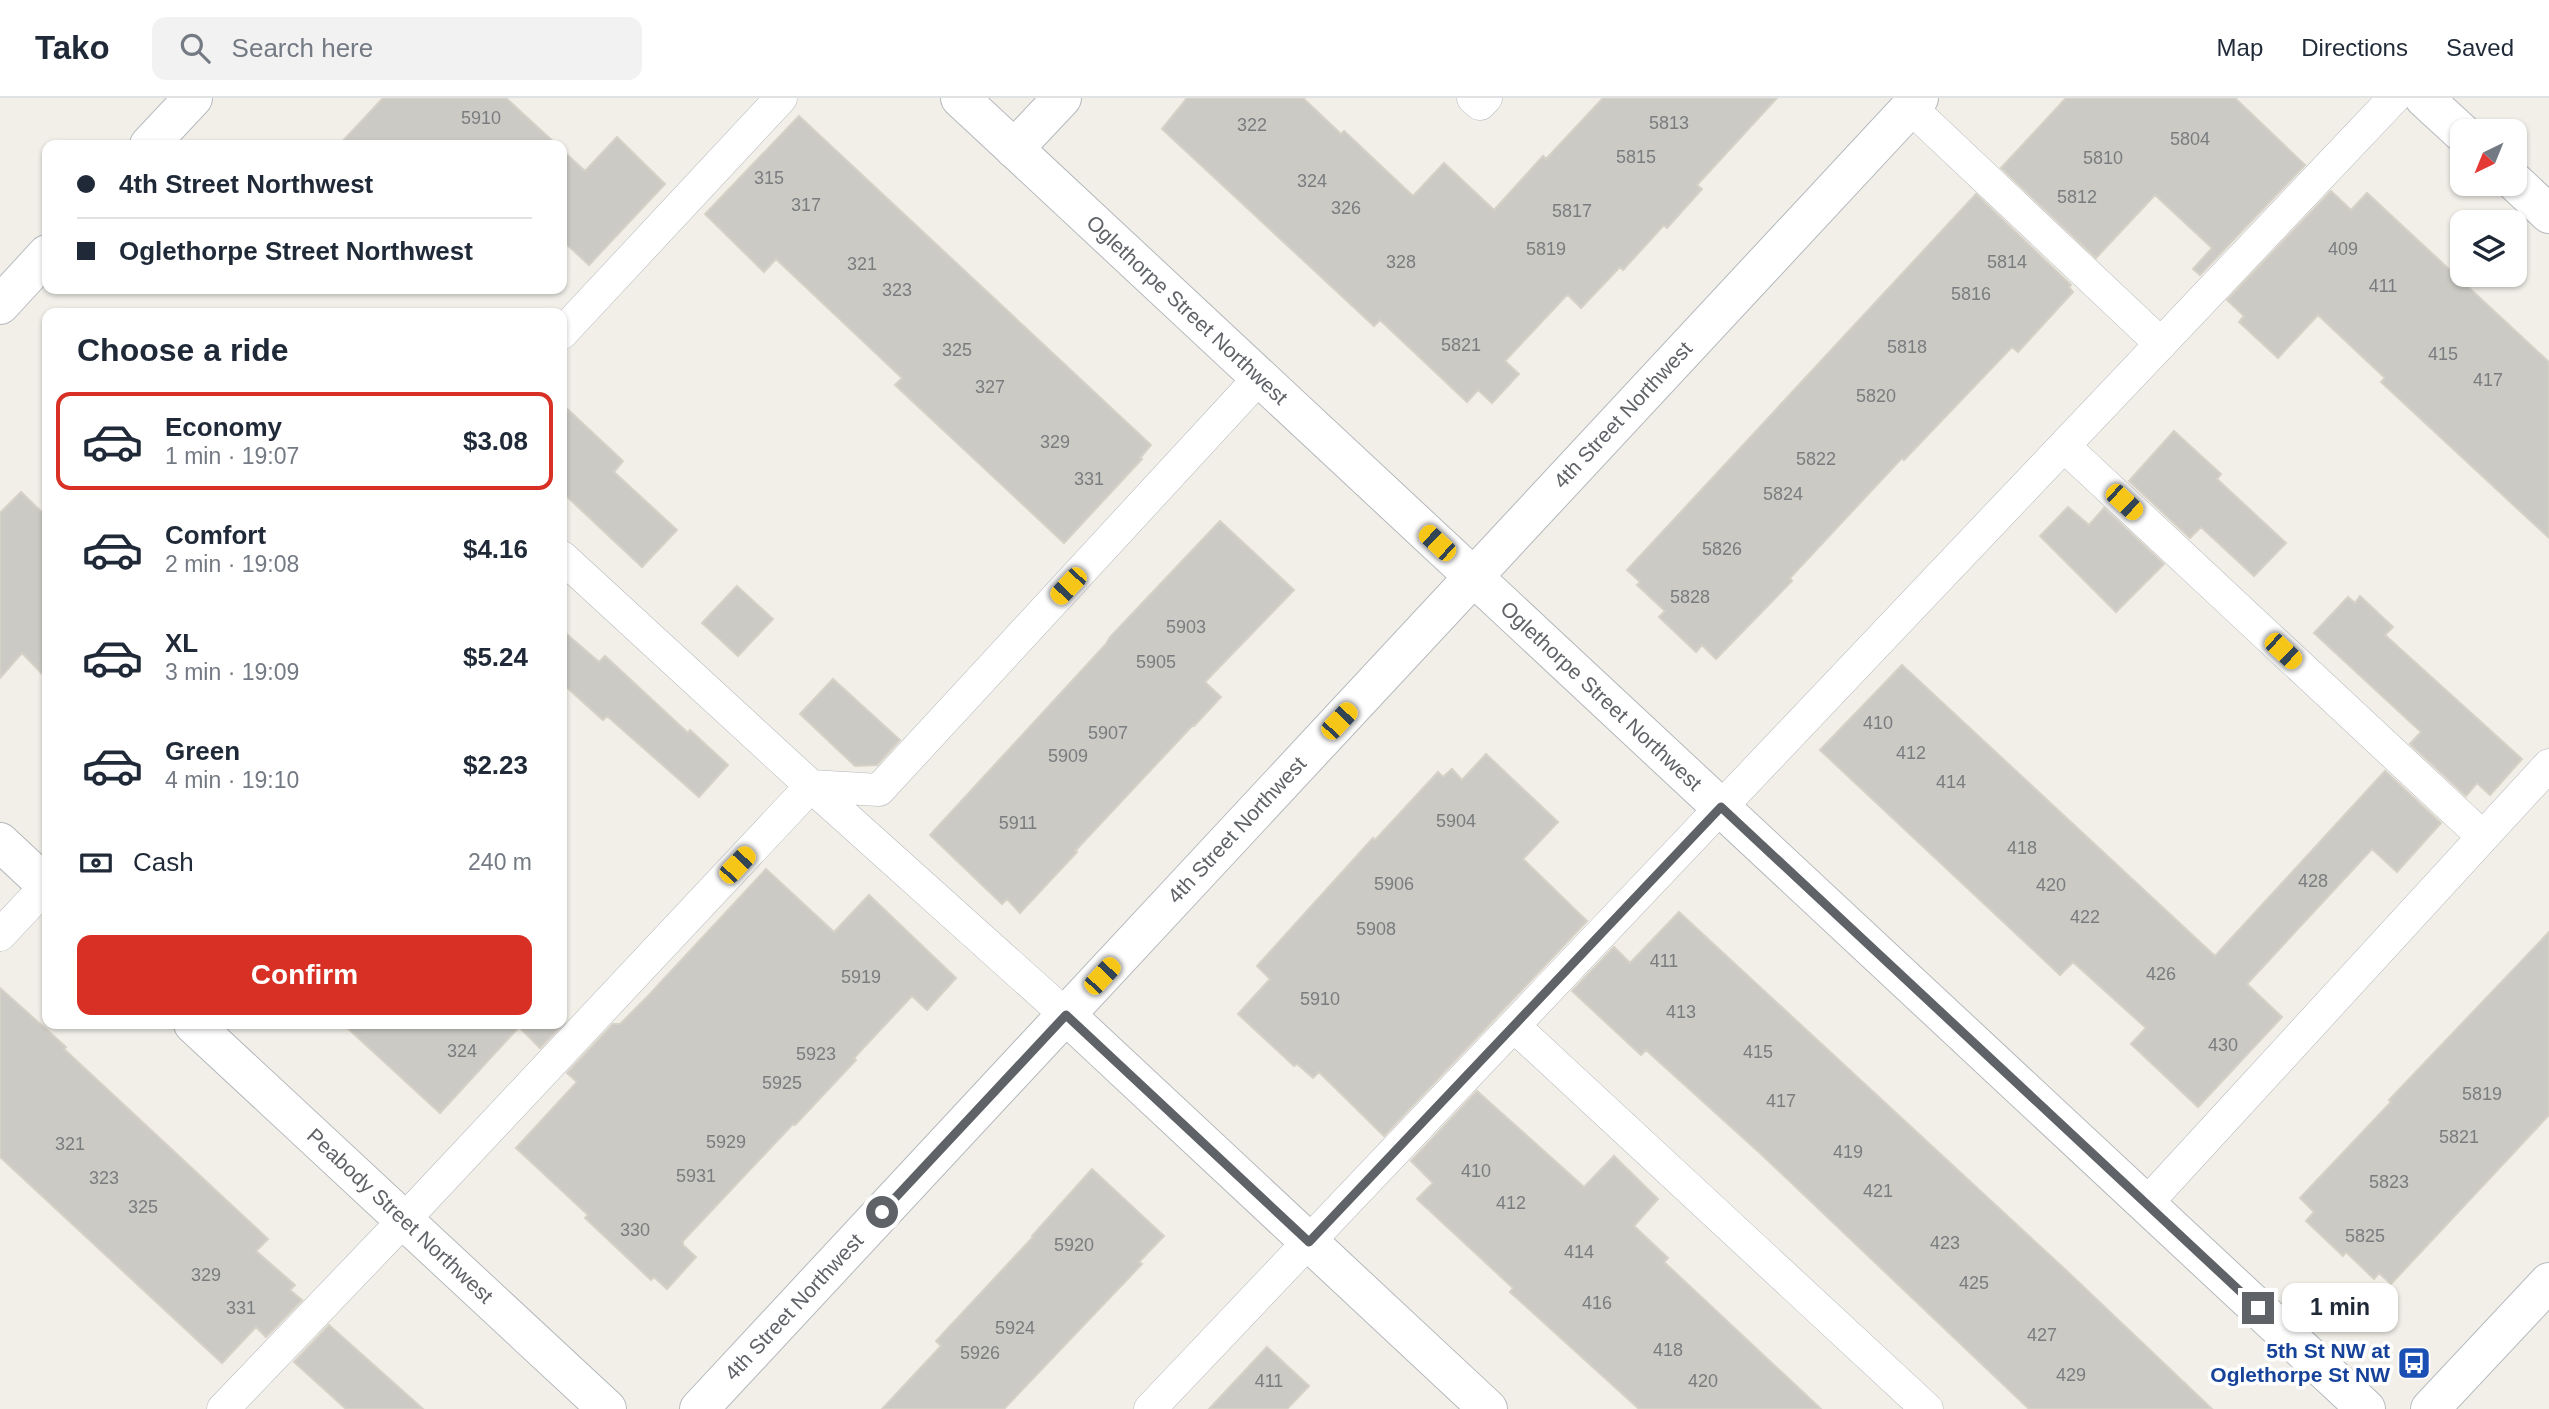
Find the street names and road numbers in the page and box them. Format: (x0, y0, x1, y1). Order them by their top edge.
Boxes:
street label: Oglethorpe Street Northwest (1082, 210, 1293, 409)
street label: 4th Street Northwest (1549, 337, 1696, 493)
street label: Oglethorpe Street Northwest (1496, 596, 1707, 795)
street label: 4th Street Northwest (1163, 752, 1310, 908)
street label: Peabody Street Northwest (303, 1124, 498, 1308)
street label: 4th Street Northwest (720, 1229, 867, 1385)

